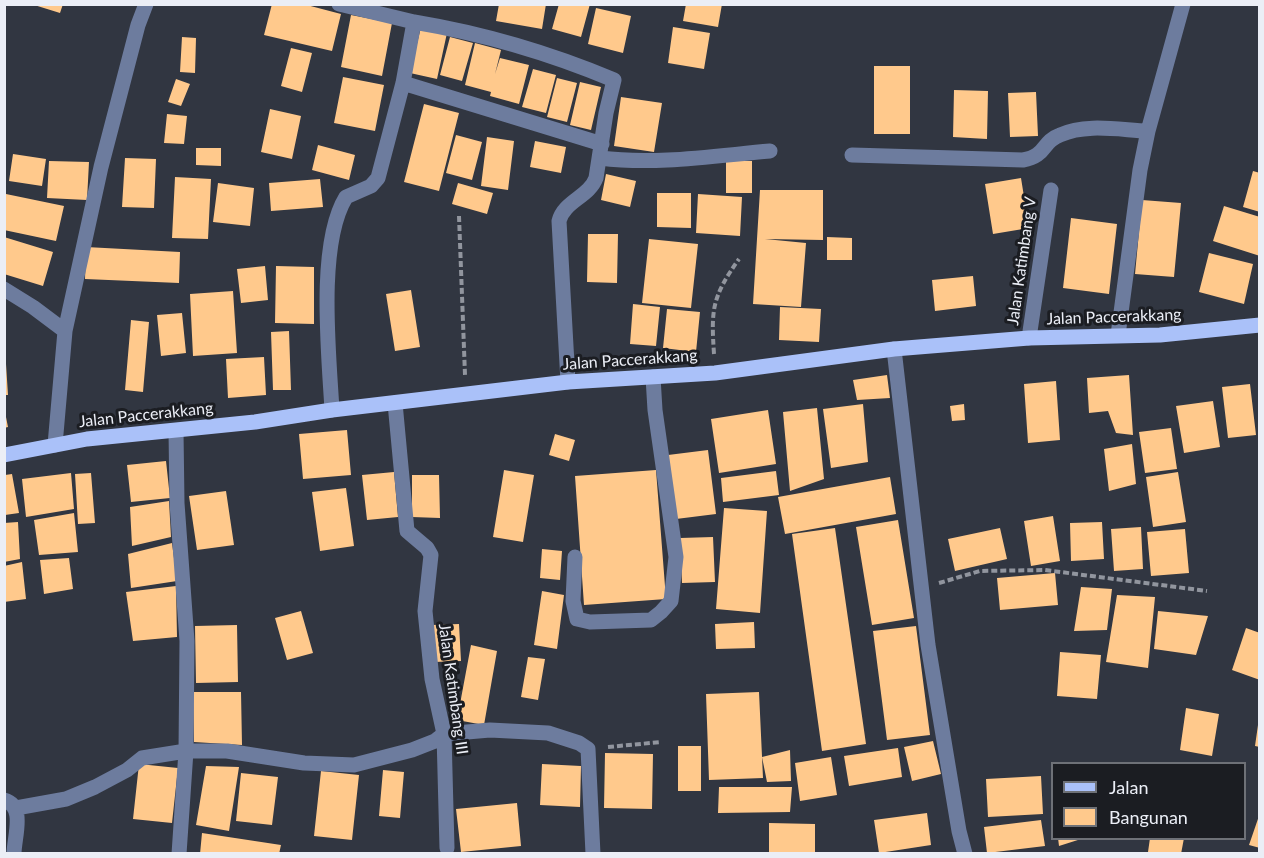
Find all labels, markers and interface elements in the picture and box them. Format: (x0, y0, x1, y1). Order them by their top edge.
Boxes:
street label: Jalan Katimbang V (1003, 195, 1041, 327)
street label: Jalan Paccerakkang (1046, 305, 1182, 329)
street label: Jalan Paccerakkang (562, 346, 698, 374)
street label: Jalan Paccerakkang (78, 398, 214, 432)
street label: Jalan Katimbang III (434, 622, 472, 756)
legend (1051, 762, 1246, 840)
text: Jalan (1109, 776, 1148, 798)
text: Bangunan (1109, 806, 1188, 828)

